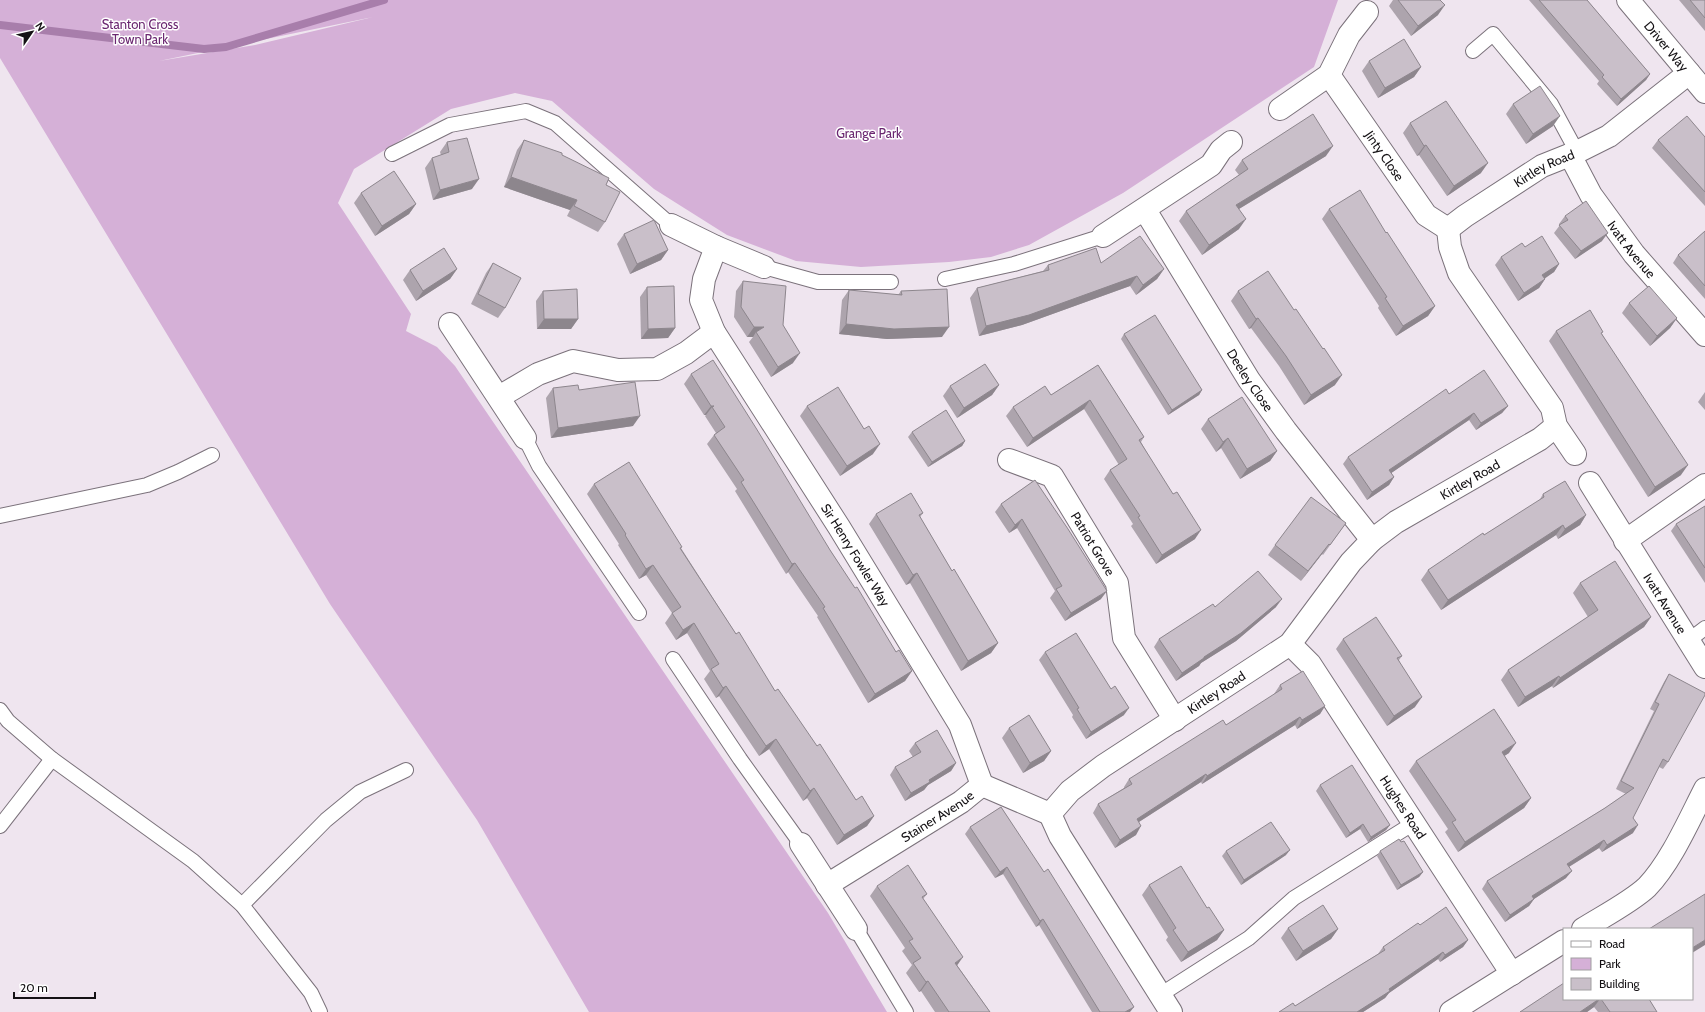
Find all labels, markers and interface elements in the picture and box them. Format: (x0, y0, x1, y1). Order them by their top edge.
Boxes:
north arrow (12, 12, 52, 52)
park label: Stanton Cross Town Park (102, 16, 179, 47)
street label: Driver Way (1641, 18, 1692, 75)
text: N (32, 19, 48, 34)
park label: Grange Park (836, 125, 902, 141)
street label: Jinty Close (1361, 127, 1408, 184)
street label: Kirtley Road (1511, 146, 1576, 190)
street label: Ivatt Avenue (1604, 217, 1659, 281)
street label: Deeley Close (1224, 346, 1277, 415)
street label: Kirtley Road (1437, 456, 1503, 503)
street label: Sir Henry Fowler Way (818, 500, 894, 609)
street label: Patriot Grove (1068, 509, 1119, 579)
street label: Ivatt Avenue (1640, 570, 1690, 637)
street label: Kirtley Road (1184, 667, 1248, 717)
street label: Hughes Road (1377, 772, 1430, 842)
street label: Stainer Avenue (898, 787, 977, 845)
legend (1563, 928, 1693, 1000)
text: Road (1599, 936, 1625, 951)
text: Park (1599, 956, 1621, 971)
scale bar (14, 974, 95, 1000)
text: Building (1599, 976, 1641, 991)
text: 20 m (20, 980, 48, 995)

